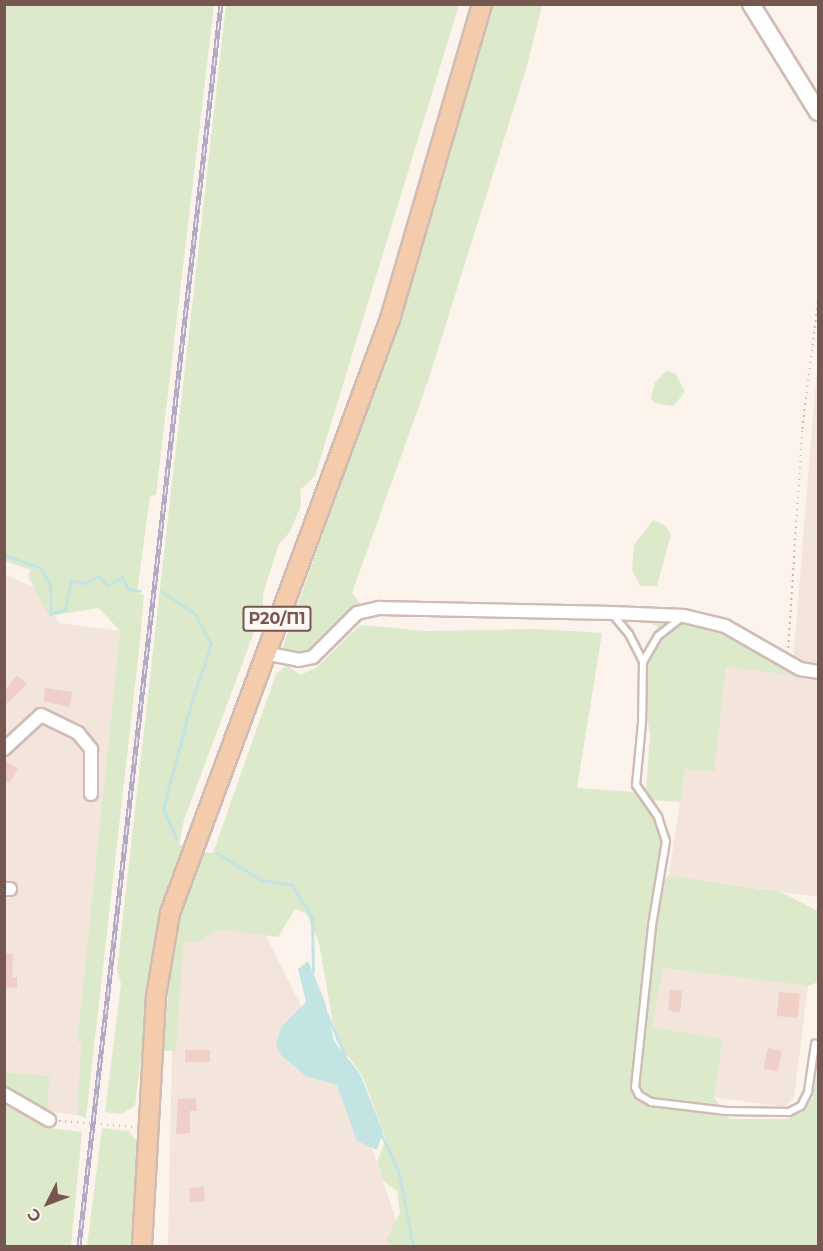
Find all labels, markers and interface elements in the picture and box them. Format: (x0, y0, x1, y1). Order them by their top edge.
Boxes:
road number: Р20/П1 (241, 606, 313, 632)
north arrow (18, 1173, 78, 1233)
text: С (23, 1205, 45, 1226)

